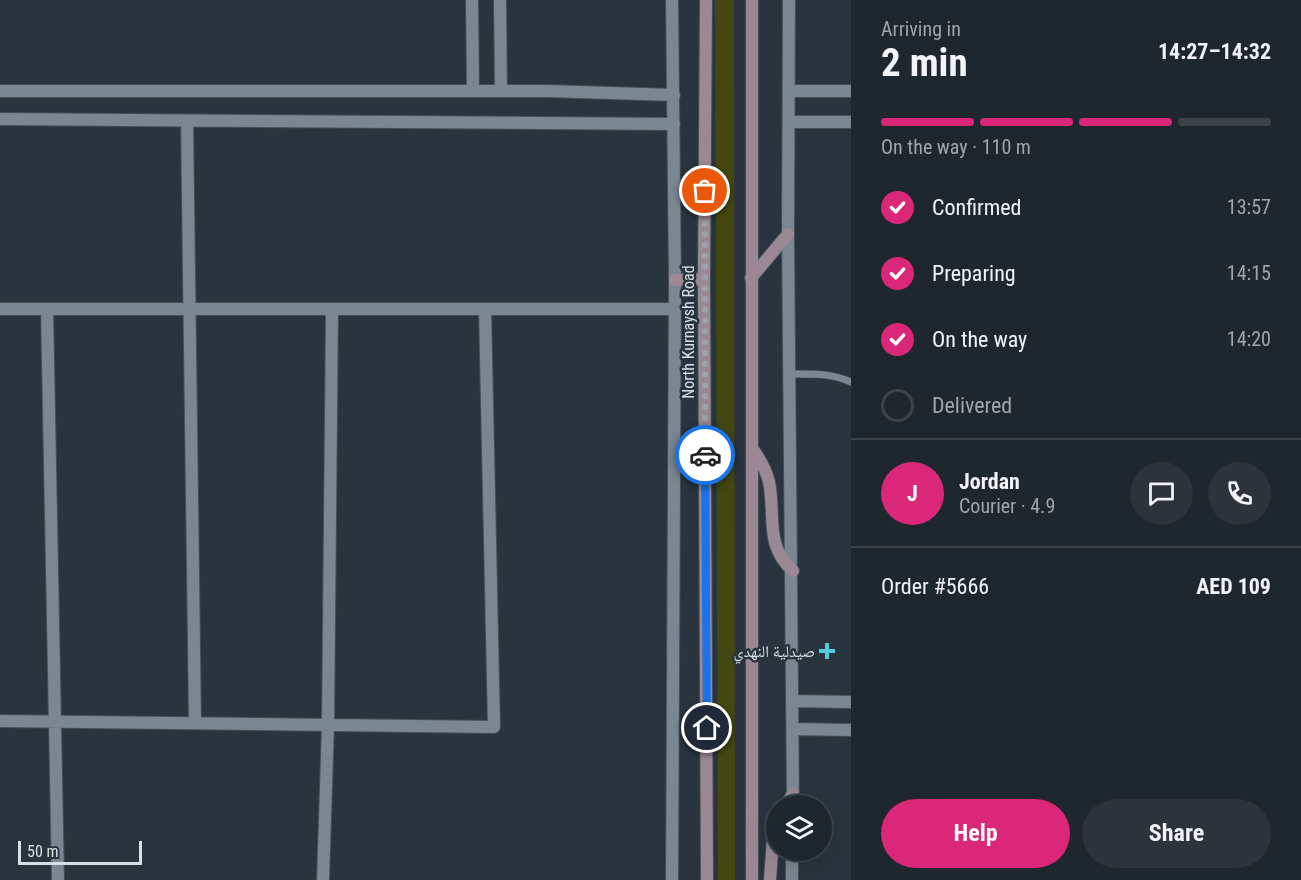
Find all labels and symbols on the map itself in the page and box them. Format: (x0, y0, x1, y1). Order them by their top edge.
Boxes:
pin (679, 165, 730, 216)
street label: North Kurnaysh Road (679, 265, 698, 399)
courier (675, 425, 735, 485)
place label: صيدلية النهدي (734, 642, 815, 664)
marker: صيدلية النهدي (820, 644, 834, 658)
pin (681, 702, 732, 753)
scale bar (18, 838, 142, 866)

